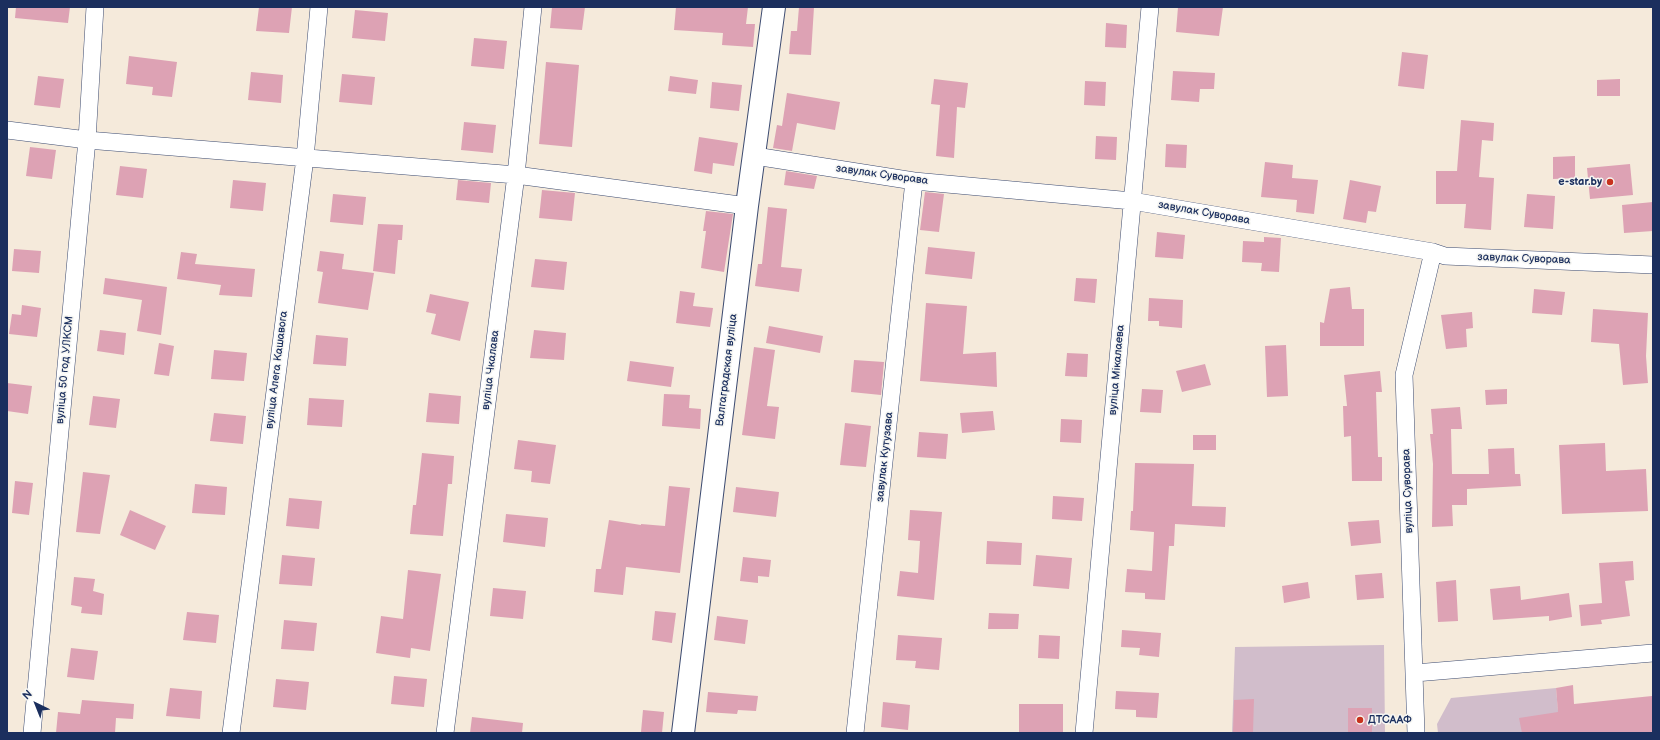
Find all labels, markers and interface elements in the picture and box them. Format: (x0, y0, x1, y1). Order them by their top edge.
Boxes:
street label: завулак Суворава (835, 162, 929, 188)
place label: e-star.by (1558, 175, 1602, 189)
marker: e-star.by (1605, 177, 1615, 187)
street label: завулак Суворава (1157, 198, 1251, 228)
street label: завулак Суворава (1477, 251, 1571, 267)
street label: вуліца Алега Кашавога (263, 310, 291, 430)
street label: Валгаградская вуліца (714, 313, 740, 427)
street label: вуліца 50 год УЛКСМ (54, 315, 76, 425)
street label: вуліца Мікалаева (1106, 324, 1128, 416)
street label: вуліца Чкалава (480, 329, 502, 411)
street label: завулак Кутузава (874, 411, 896, 503)
street label: вуліца Суворава (1400, 448, 1416, 534)
north arrow (16, 684, 56, 724)
text: N (20, 687, 35, 702)
place label: ДТСААФ (1368, 713, 1412, 727)
marker: ДТСААФ (1355, 715, 1365, 725)

